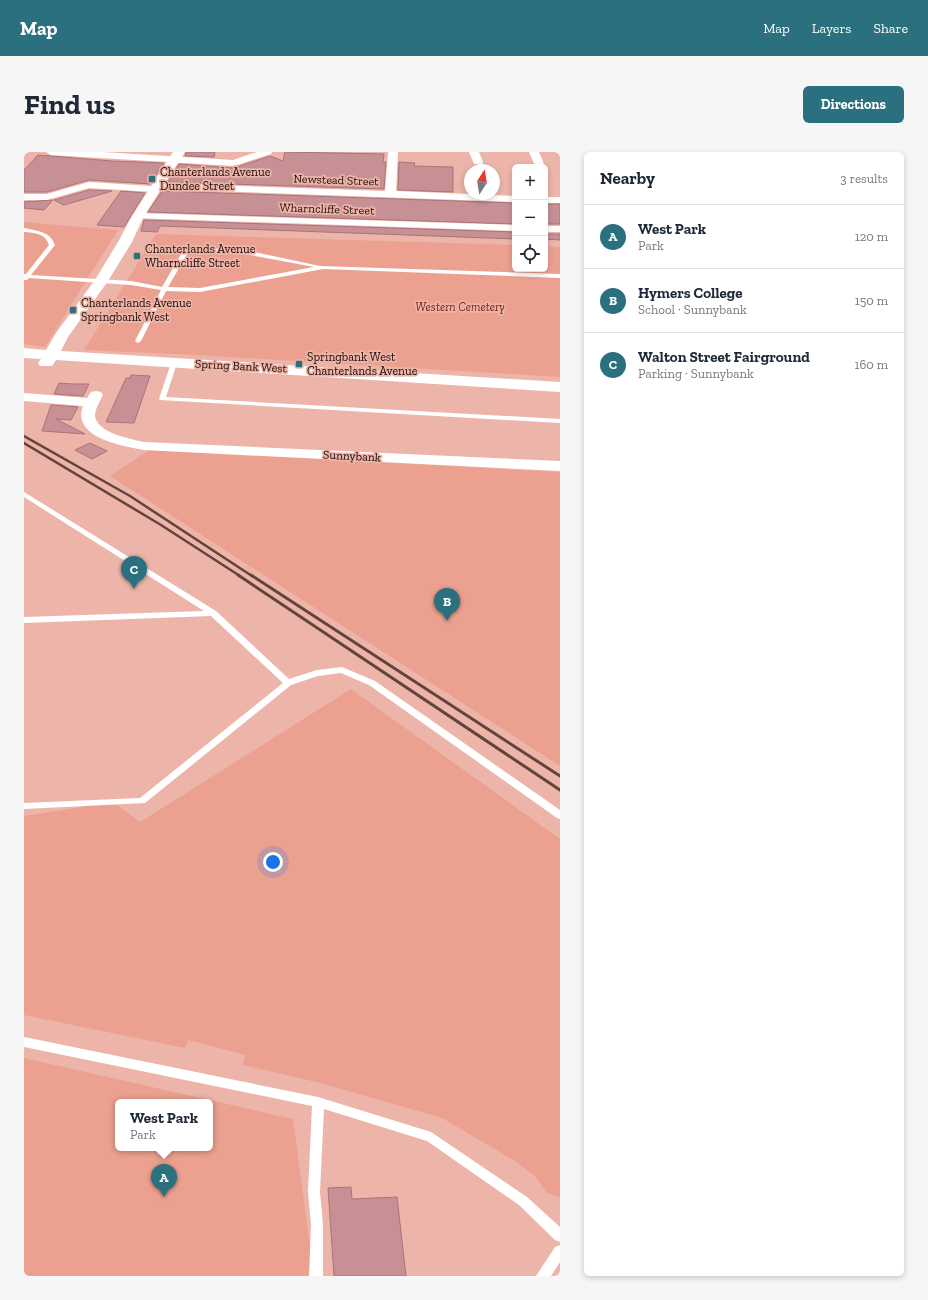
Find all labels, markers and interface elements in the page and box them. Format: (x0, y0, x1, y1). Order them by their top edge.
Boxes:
text: Map (20, 17, 57, 40)
text: Map (763, 20, 790, 37)
text: Layers (812, 20, 851, 37)
text: Share (873, 20, 908, 37)
button: Directions (803, 86, 904, 123)
text: Find us (24, 88, 115, 121)
north arrow (464, 164, 500, 200)
map controls (512, 164, 548, 272)
button: + (512, 164, 548, 200)
place label: Chanterlands Avenue Dundee Street (160, 165, 271, 193)
text: Nearby (600, 168, 655, 188)
text: 3 results (840, 171, 888, 186)
street label: Newstead Street (293, 172, 379, 189)
marker: Chanterlands Avenue Dundee Street (147, 174, 157, 184)
street label: Wharncliffe Street (279, 200, 375, 218)
button: − (512, 200, 548, 236)
text: West Park (638, 220, 706, 238)
text: A (609, 229, 617, 244)
text: 120 m (855, 229, 888, 244)
button: locate (512, 236, 548, 272)
text: Park (638, 238, 664, 253)
place label: Chanterlands Avenue Wharncliffe Street (145, 242, 256, 270)
marker: Chanterlands Avenue Wharncliffe Street (132, 251, 142, 261)
text: Hymers College (638, 284, 743, 302)
text: B (609, 293, 617, 308)
text: 150 m (855, 293, 888, 308)
place label: Chanterlands Avenue Springbank West (81, 296, 192, 324)
park label: Western Cemetery (415, 300, 505, 314)
text: School · Sunnybank (638, 302, 747, 317)
marker: Chanterlands Avenue Springbank West (68, 305, 78, 315)
text: Walton Street Fairground (638, 348, 810, 366)
place label: Springbank West Chanterlands Avenue (307, 350, 418, 378)
street label: Spring Bank West (195, 357, 288, 375)
text: C (609, 357, 617, 372)
text: 160 m (854, 357, 888, 372)
marker: Springbank West Chanterlands Avenue (294, 359, 304, 369)
text: Parking · Sunnybank (638, 366, 754, 381)
street label: Sunnybank (323, 447, 382, 465)
pin: C (121, 556, 147, 589)
pin: B (434, 588, 460, 621)
your location (263, 852, 283, 872)
popup (115, 1099, 213, 1151)
text: West Park (130, 1109, 198, 1127)
text: Park (130, 1127, 156, 1142)
pin: A (151, 1164, 177, 1197)

